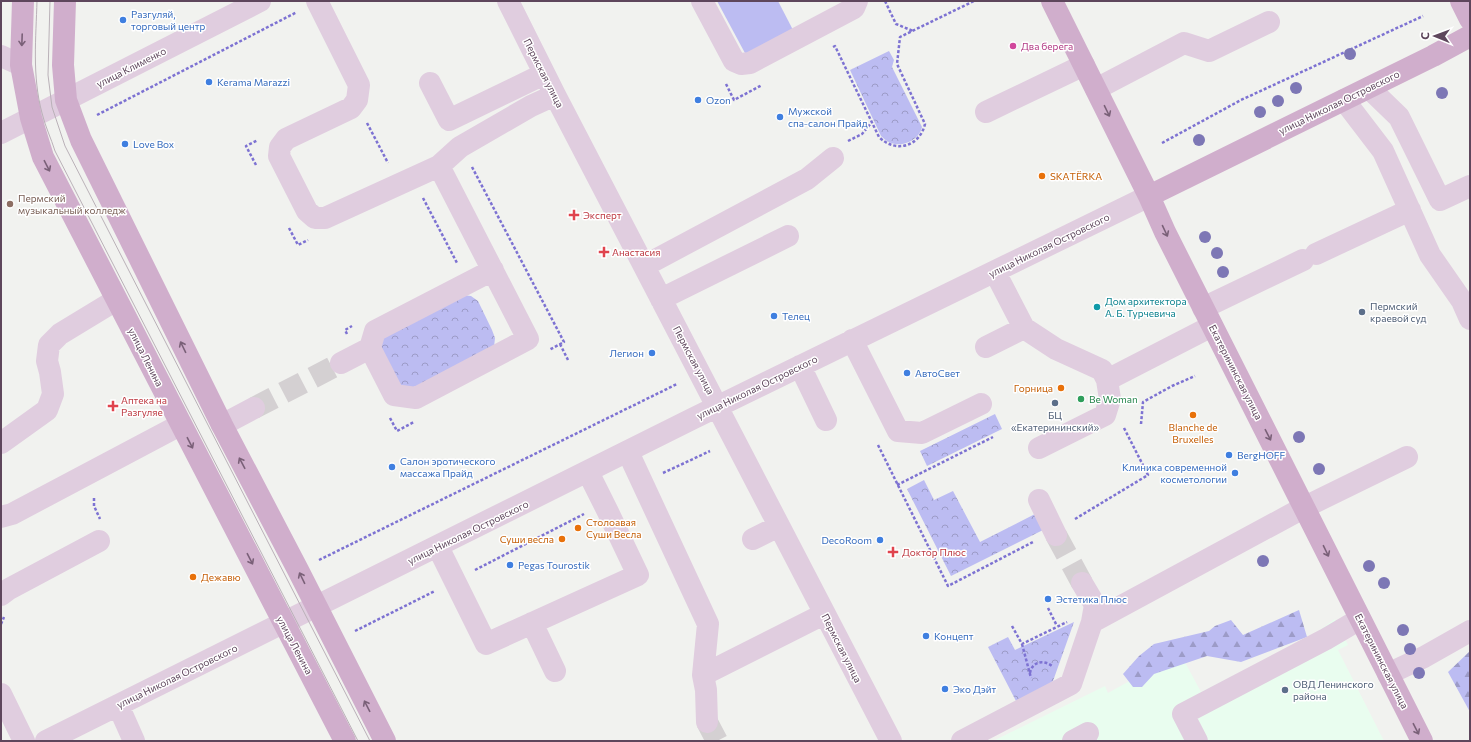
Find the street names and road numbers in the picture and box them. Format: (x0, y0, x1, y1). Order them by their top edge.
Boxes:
street label: Пермская улица (521, 37, 567, 109)
street label: улица Клименко (94, 44, 168, 90)
street label: улица Николая Островского (1277, 67, 1401, 137)
street label: улица Николая Островского (987, 210, 1111, 280)
street label: Екатерининская улица (1207, 322, 1265, 422)
street label: Пермская улица (671, 324, 717, 396)
street label: улица Ленина (126, 326, 166, 388)
street label: улица Николая Островского (695, 352, 819, 422)
street label: улица Николая Островского (406, 497, 530, 567)
street label: Екатерининская улица (1353, 611, 1411, 711)
street label: Пермская улица (819, 612, 865, 684)
street label: улица Ленина (275, 614, 315, 676)
street label: улица Николая Островского (115, 641, 239, 711)

